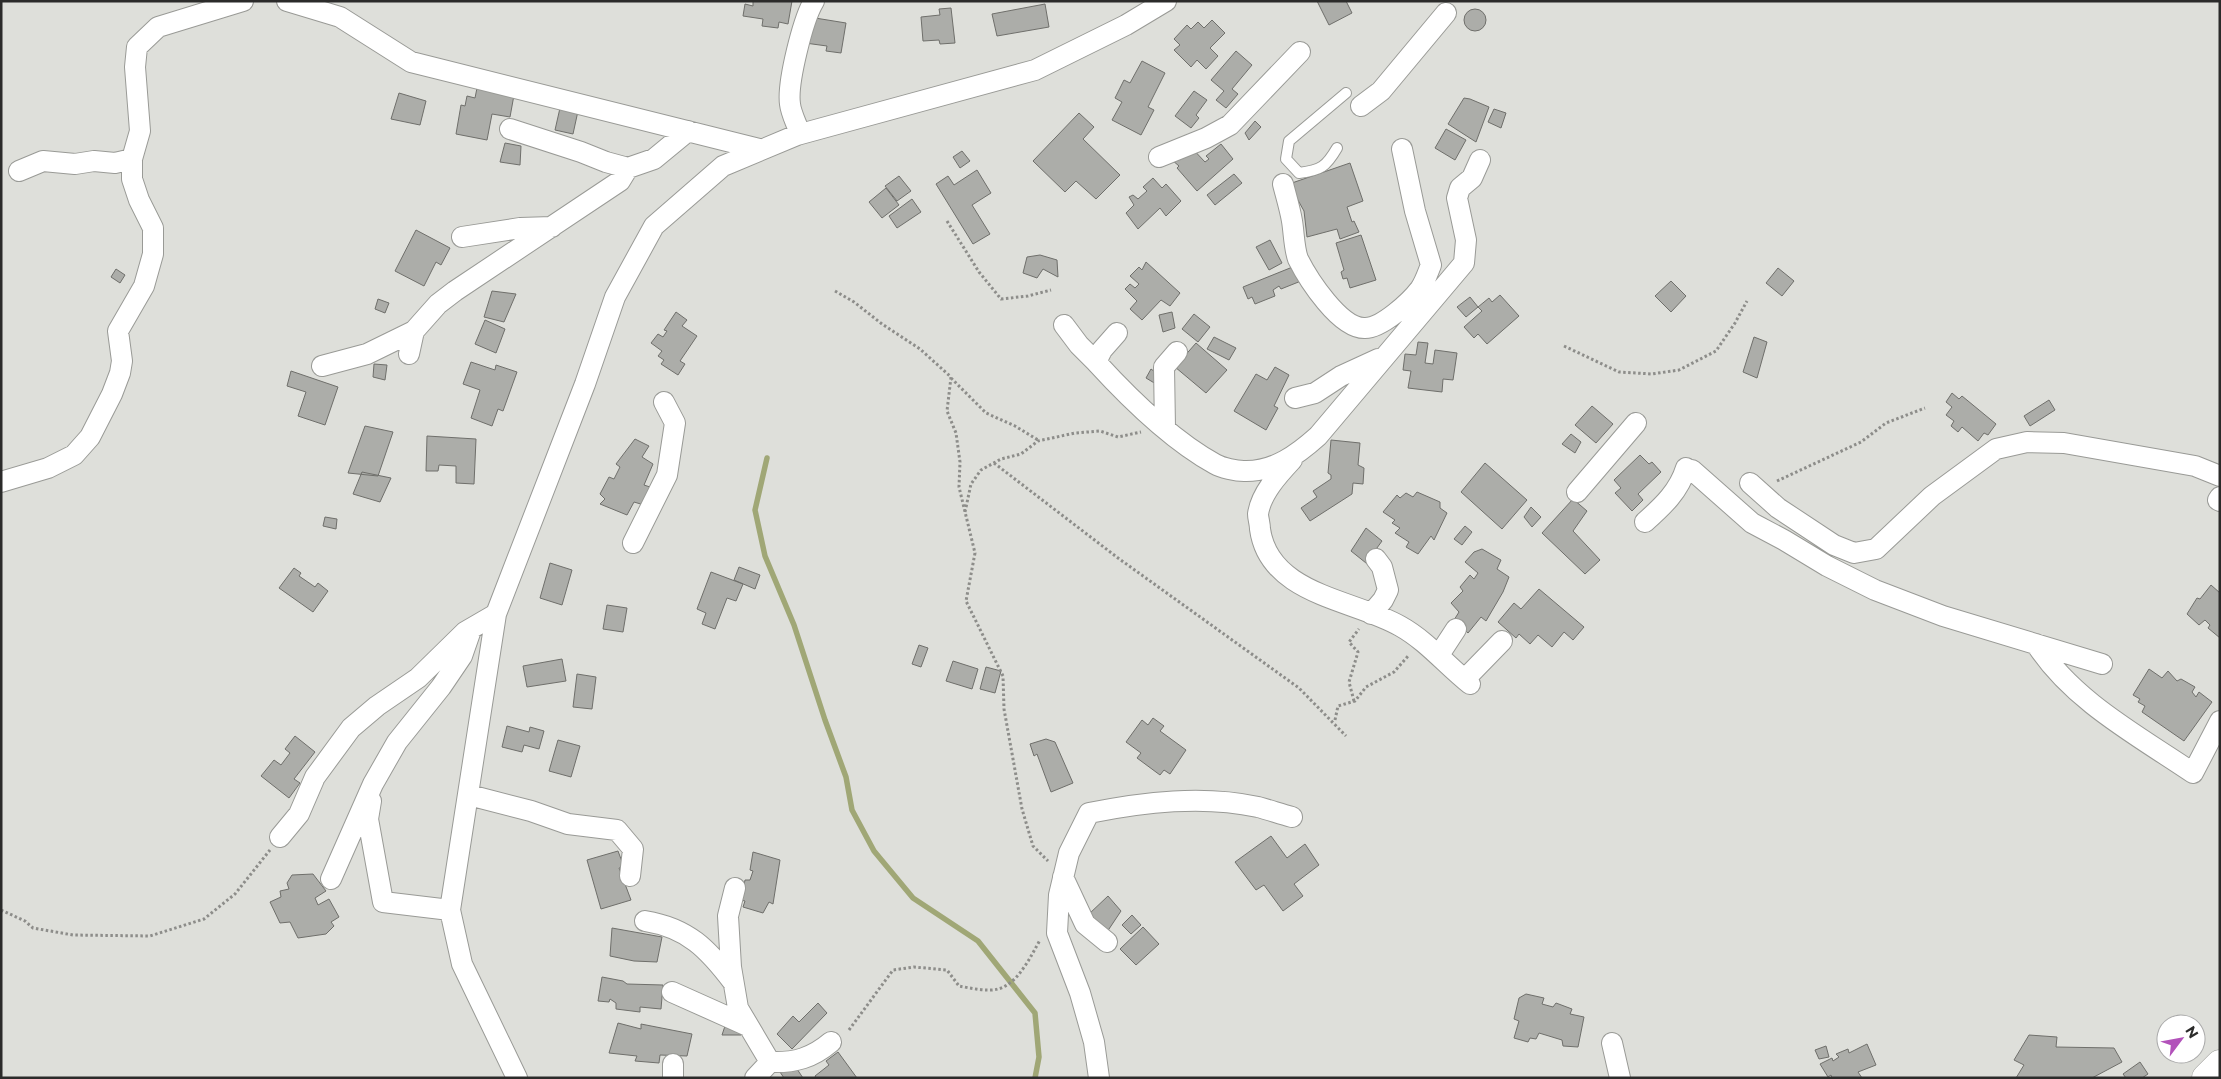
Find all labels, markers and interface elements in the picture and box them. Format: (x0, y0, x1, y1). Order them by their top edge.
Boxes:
north arrow (2156, 1014, 2206, 1064)
text: N (2181, 1023, 2203, 1042)

